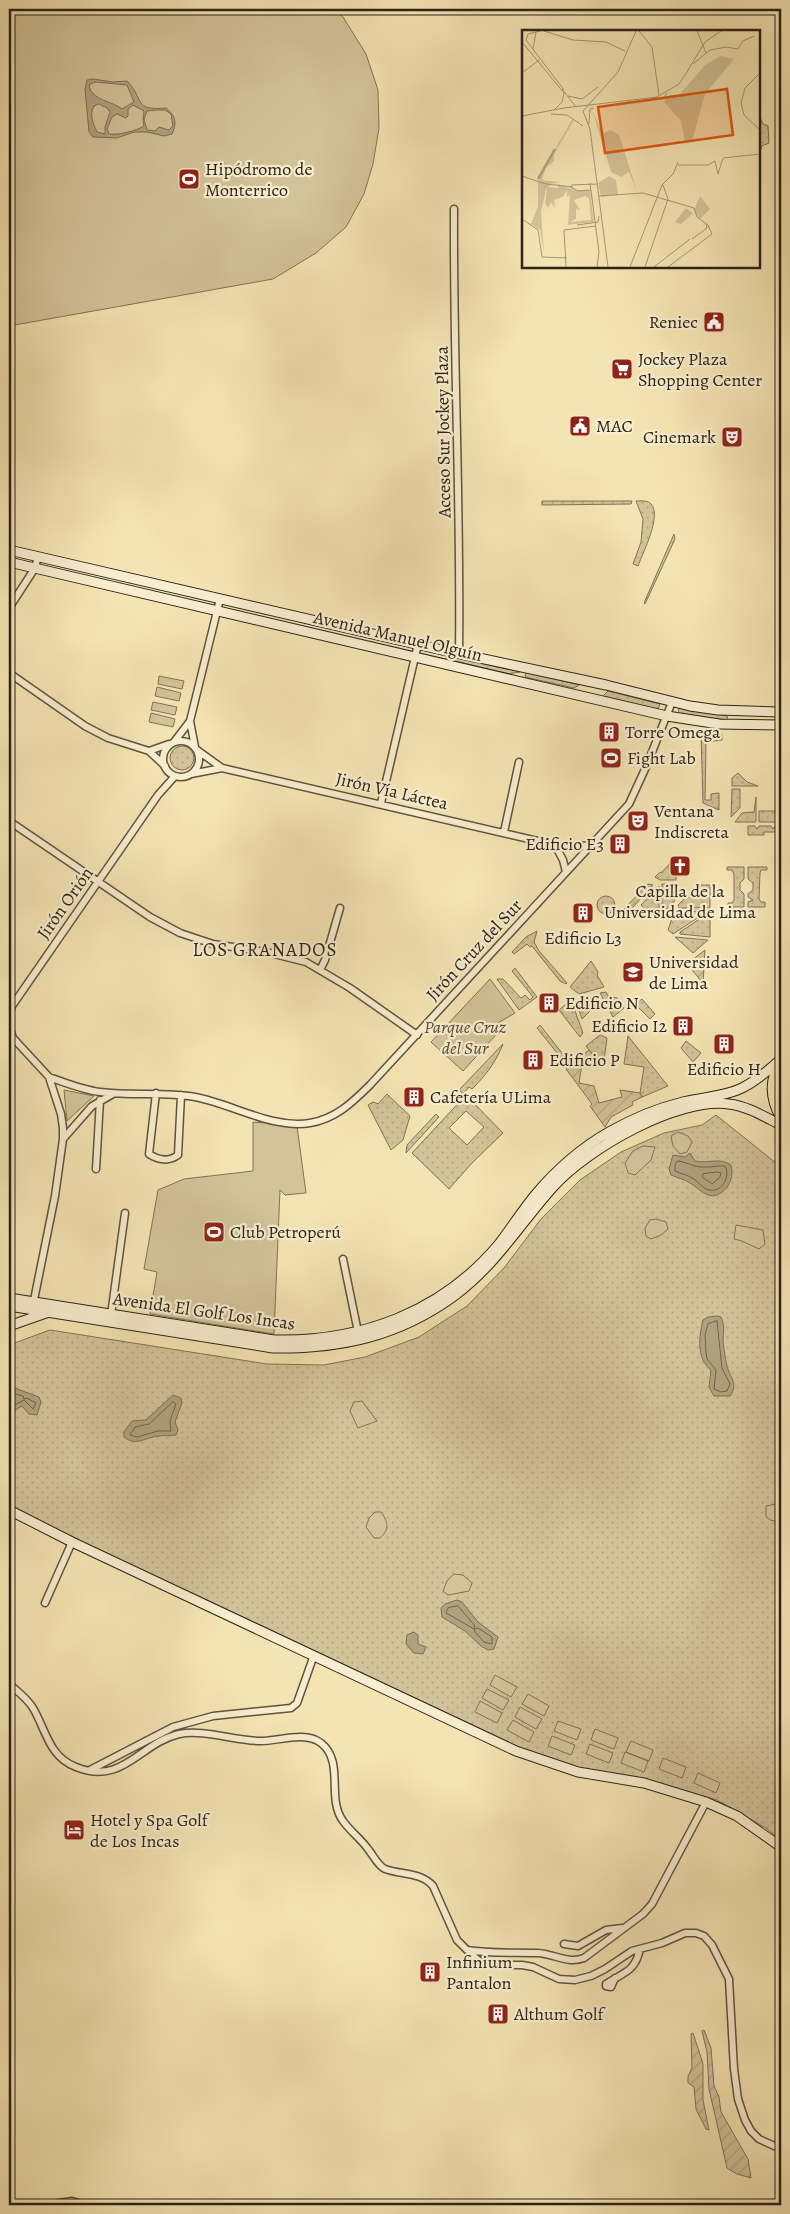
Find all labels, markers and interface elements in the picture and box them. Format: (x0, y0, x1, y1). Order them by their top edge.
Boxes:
inset map (522, 30, 760, 268)
place label: Hipódromo de Monterrico (205, 157, 313, 202)
sports icon: Hipódromo de Monterrico (177, 167, 201, 191)
place label: Reniec (649, 310, 698, 334)
public building icon: Reniec (702, 310, 726, 334)
street label: Acceso Sur Jockey Plaza (429, 345, 457, 519)
place label: Jockey Plaza Shopping Center (638, 347, 762, 392)
supermarket icon: Jockey Plaza Shopping Center (610, 357, 634, 381)
public building icon: MAC (568, 414, 592, 438)
place label: MAC (596, 414, 633, 438)
place label: Cinemark (643, 425, 716, 449)
theatre icon: Cinemark (720, 425, 744, 449)
street label: Avenida Manuel Olguín (310, 605, 485, 667)
building icon: Torre Omega (597, 720, 621, 744)
place label: Torre Omega (625, 720, 721, 744)
sports icon: Fight Lab (599, 746, 623, 770)
place label: Fight Lab (627, 746, 696, 770)
street label: Jirón Vía Láctea (333, 766, 451, 816)
place label: Ventana Indiscreta (653, 799, 730, 844)
theatre icon: Ventana Indiscreta (626, 809, 650, 833)
place label: Edificio E3 (525, 832, 604, 856)
building icon: Edificio E3 (608, 832, 632, 856)
church icon: Capilla de la Universidad de Lima (668, 854, 692, 878)
street label: Jirón Orión (31, 862, 99, 944)
place label: Capilla de la Universidad de Lima (604, 879, 757, 924)
street label: Jirón Cruz del Sur (421, 894, 528, 1006)
building icon: Edificio L3 (571, 901, 595, 925)
place label: Edificio L3 (544, 926, 622, 950)
district label: LOS GRANADOS (192, 937, 338, 963)
place label: Universidad de Lima (649, 950, 739, 995)
school or university icon: Universidad de Lima (621, 960, 645, 984)
building icon: Edificio N (537, 991, 561, 1015)
place label: Edificio N (565, 991, 639, 1015)
place label: Edificio I2 (591, 1014, 667, 1038)
building icon: Edificio I2 (671, 1014, 695, 1038)
park label: Parque Cruz del Sur (424, 1015, 507, 1060)
building icon: Edificio H (712, 1032, 736, 1056)
building icon: Edificio P (521, 1048, 545, 1072)
place label: Edificio P (549, 1048, 620, 1072)
place label: Edificio H (687, 1057, 761, 1081)
building icon: Cafetería ULima (402, 1085, 426, 1109)
place label: Cafetería ULima (430, 1085, 552, 1109)
sports icon: Club Petroperú (202, 1220, 226, 1244)
place label: Club Petroperú (230, 1220, 341, 1244)
street label: Avenida El Golf Los Incas (110, 1286, 297, 1336)
place label: Hotel y Spa Golf de Los Incas (90, 1808, 211, 1853)
hotel icon: Hotel y Spa Golf de Los Incas (62, 1818, 86, 1842)
place label: Infinium Pantalon (446, 1950, 512, 1995)
building icon: Infinium Pantalon (418, 1960, 442, 1984)
building icon: Althum Golf (486, 2002, 510, 2026)
place label: Althum Golf (513, 2002, 606, 2026)

